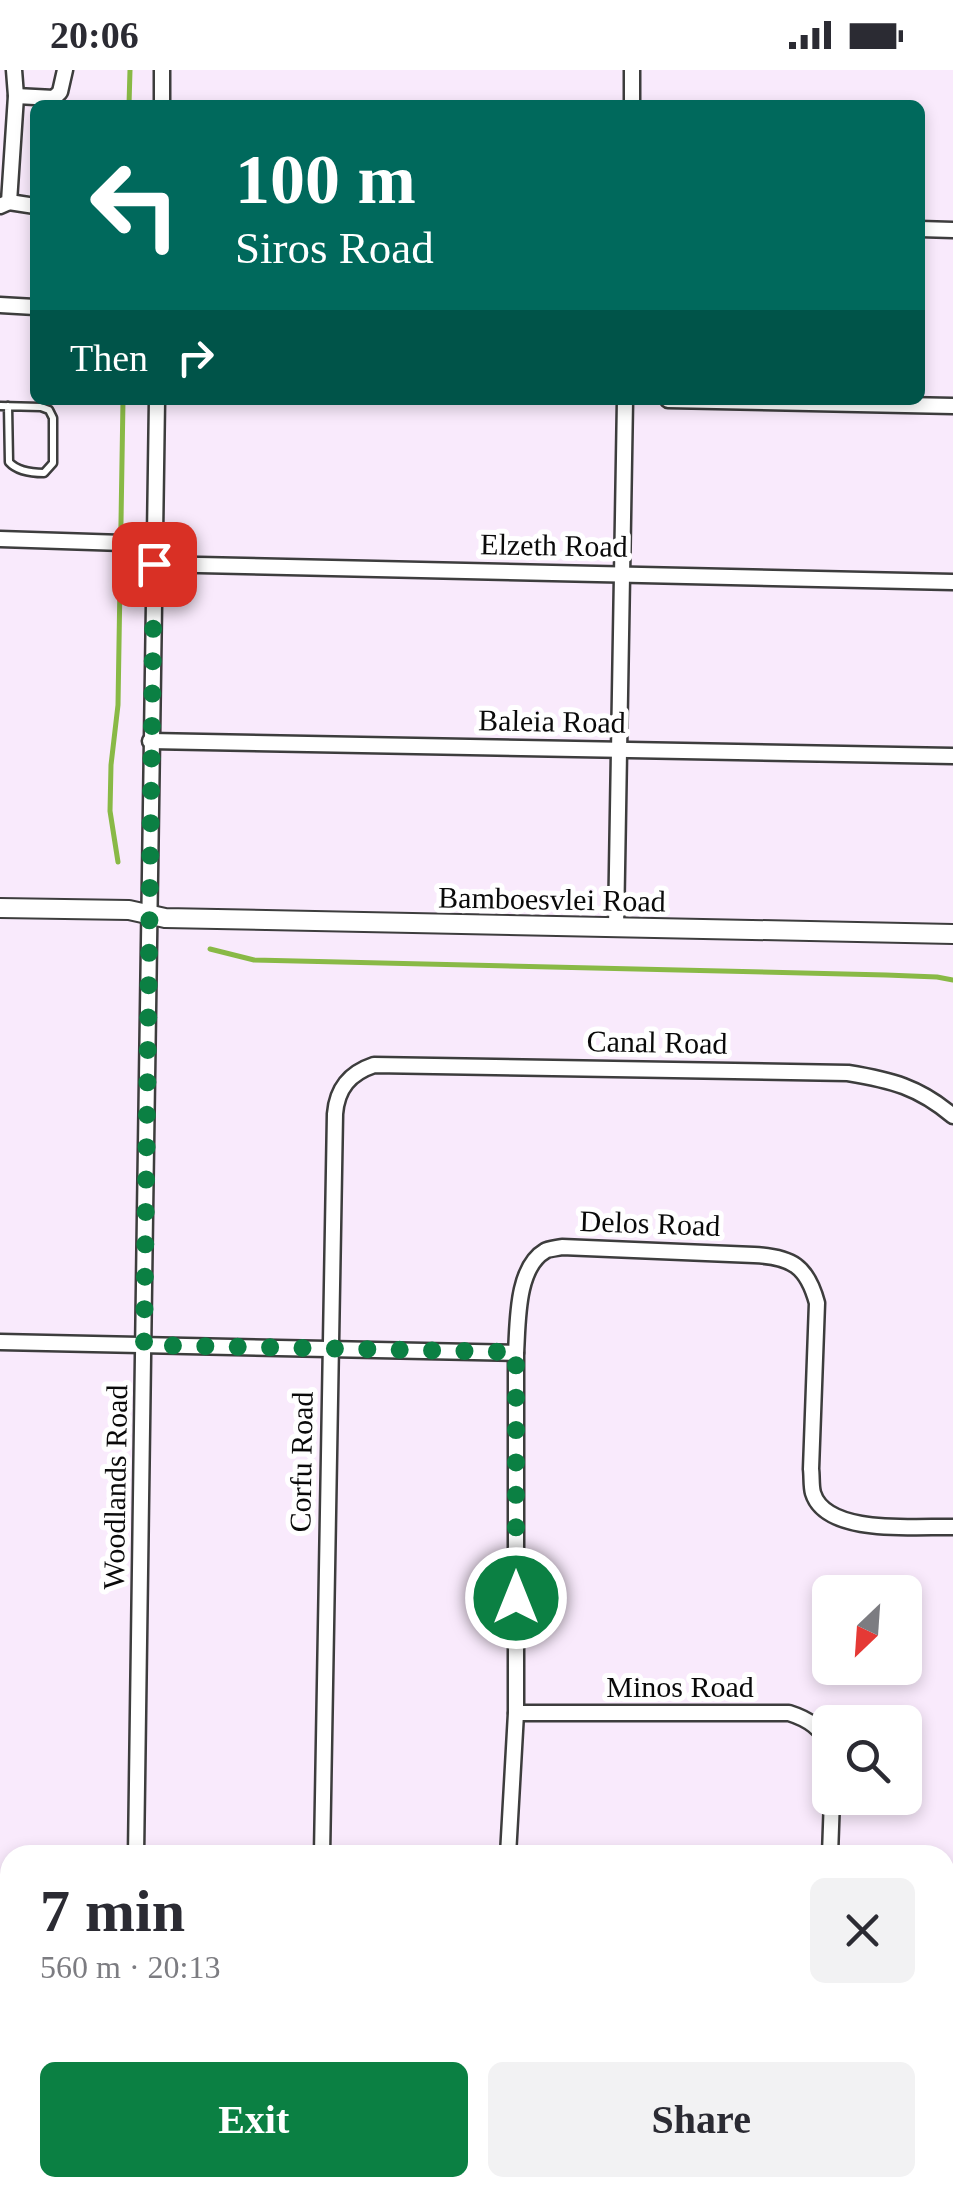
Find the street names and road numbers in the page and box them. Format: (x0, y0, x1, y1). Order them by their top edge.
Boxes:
street label: Elzeth Road (480, 527, 628, 563)
street label: Baleia Road (478, 703, 626, 739)
street label: Bamboesvlei Road (438, 881, 666, 917)
street label: Canal Road (586, 1024, 728, 1060)
street label: Delos Road (579, 1204, 721, 1242)
street label: Woodlands Road (97, 1384, 133, 1590)
street label: Corfu Road (283, 1391, 319, 1533)
street label: Minos Road (606, 1670, 754, 1703)

